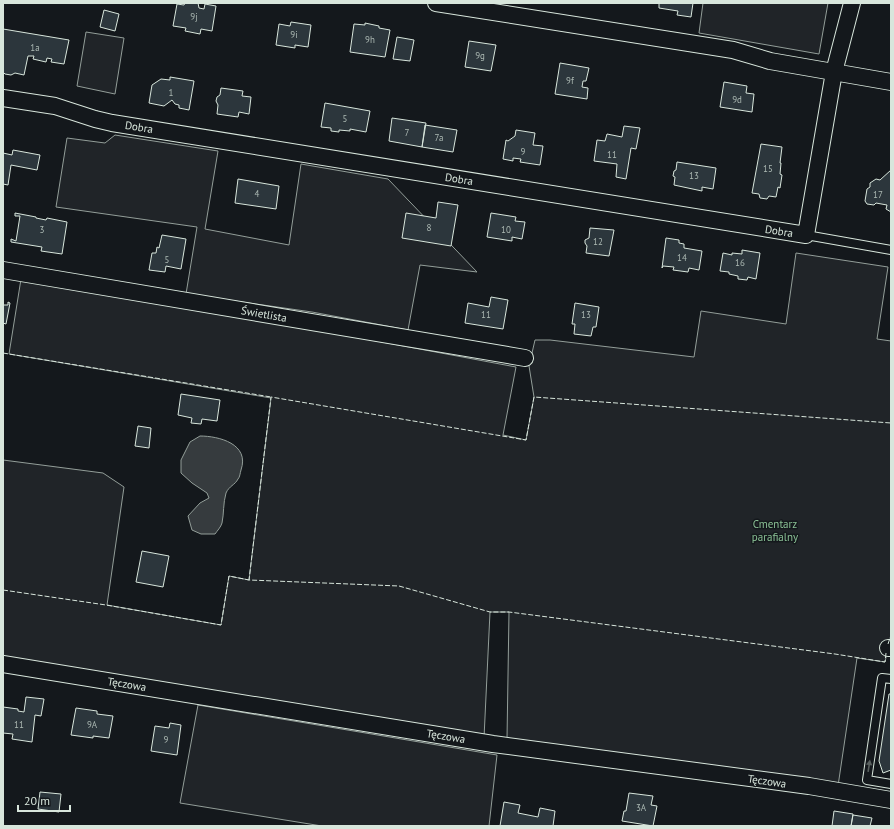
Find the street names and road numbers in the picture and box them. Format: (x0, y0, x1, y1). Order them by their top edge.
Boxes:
street label: Dobra (124, 118, 154, 136)
street label: Dobra (444, 170, 474, 188)
street label: Dobra (764, 222, 794, 240)
street label: Świetlista (240, 303, 288, 325)
street label: Tęczowa (107, 674, 147, 694)
street label: Tęczowa (426, 726, 466, 746)
street label: Tęczowa (747, 771, 787, 791)

